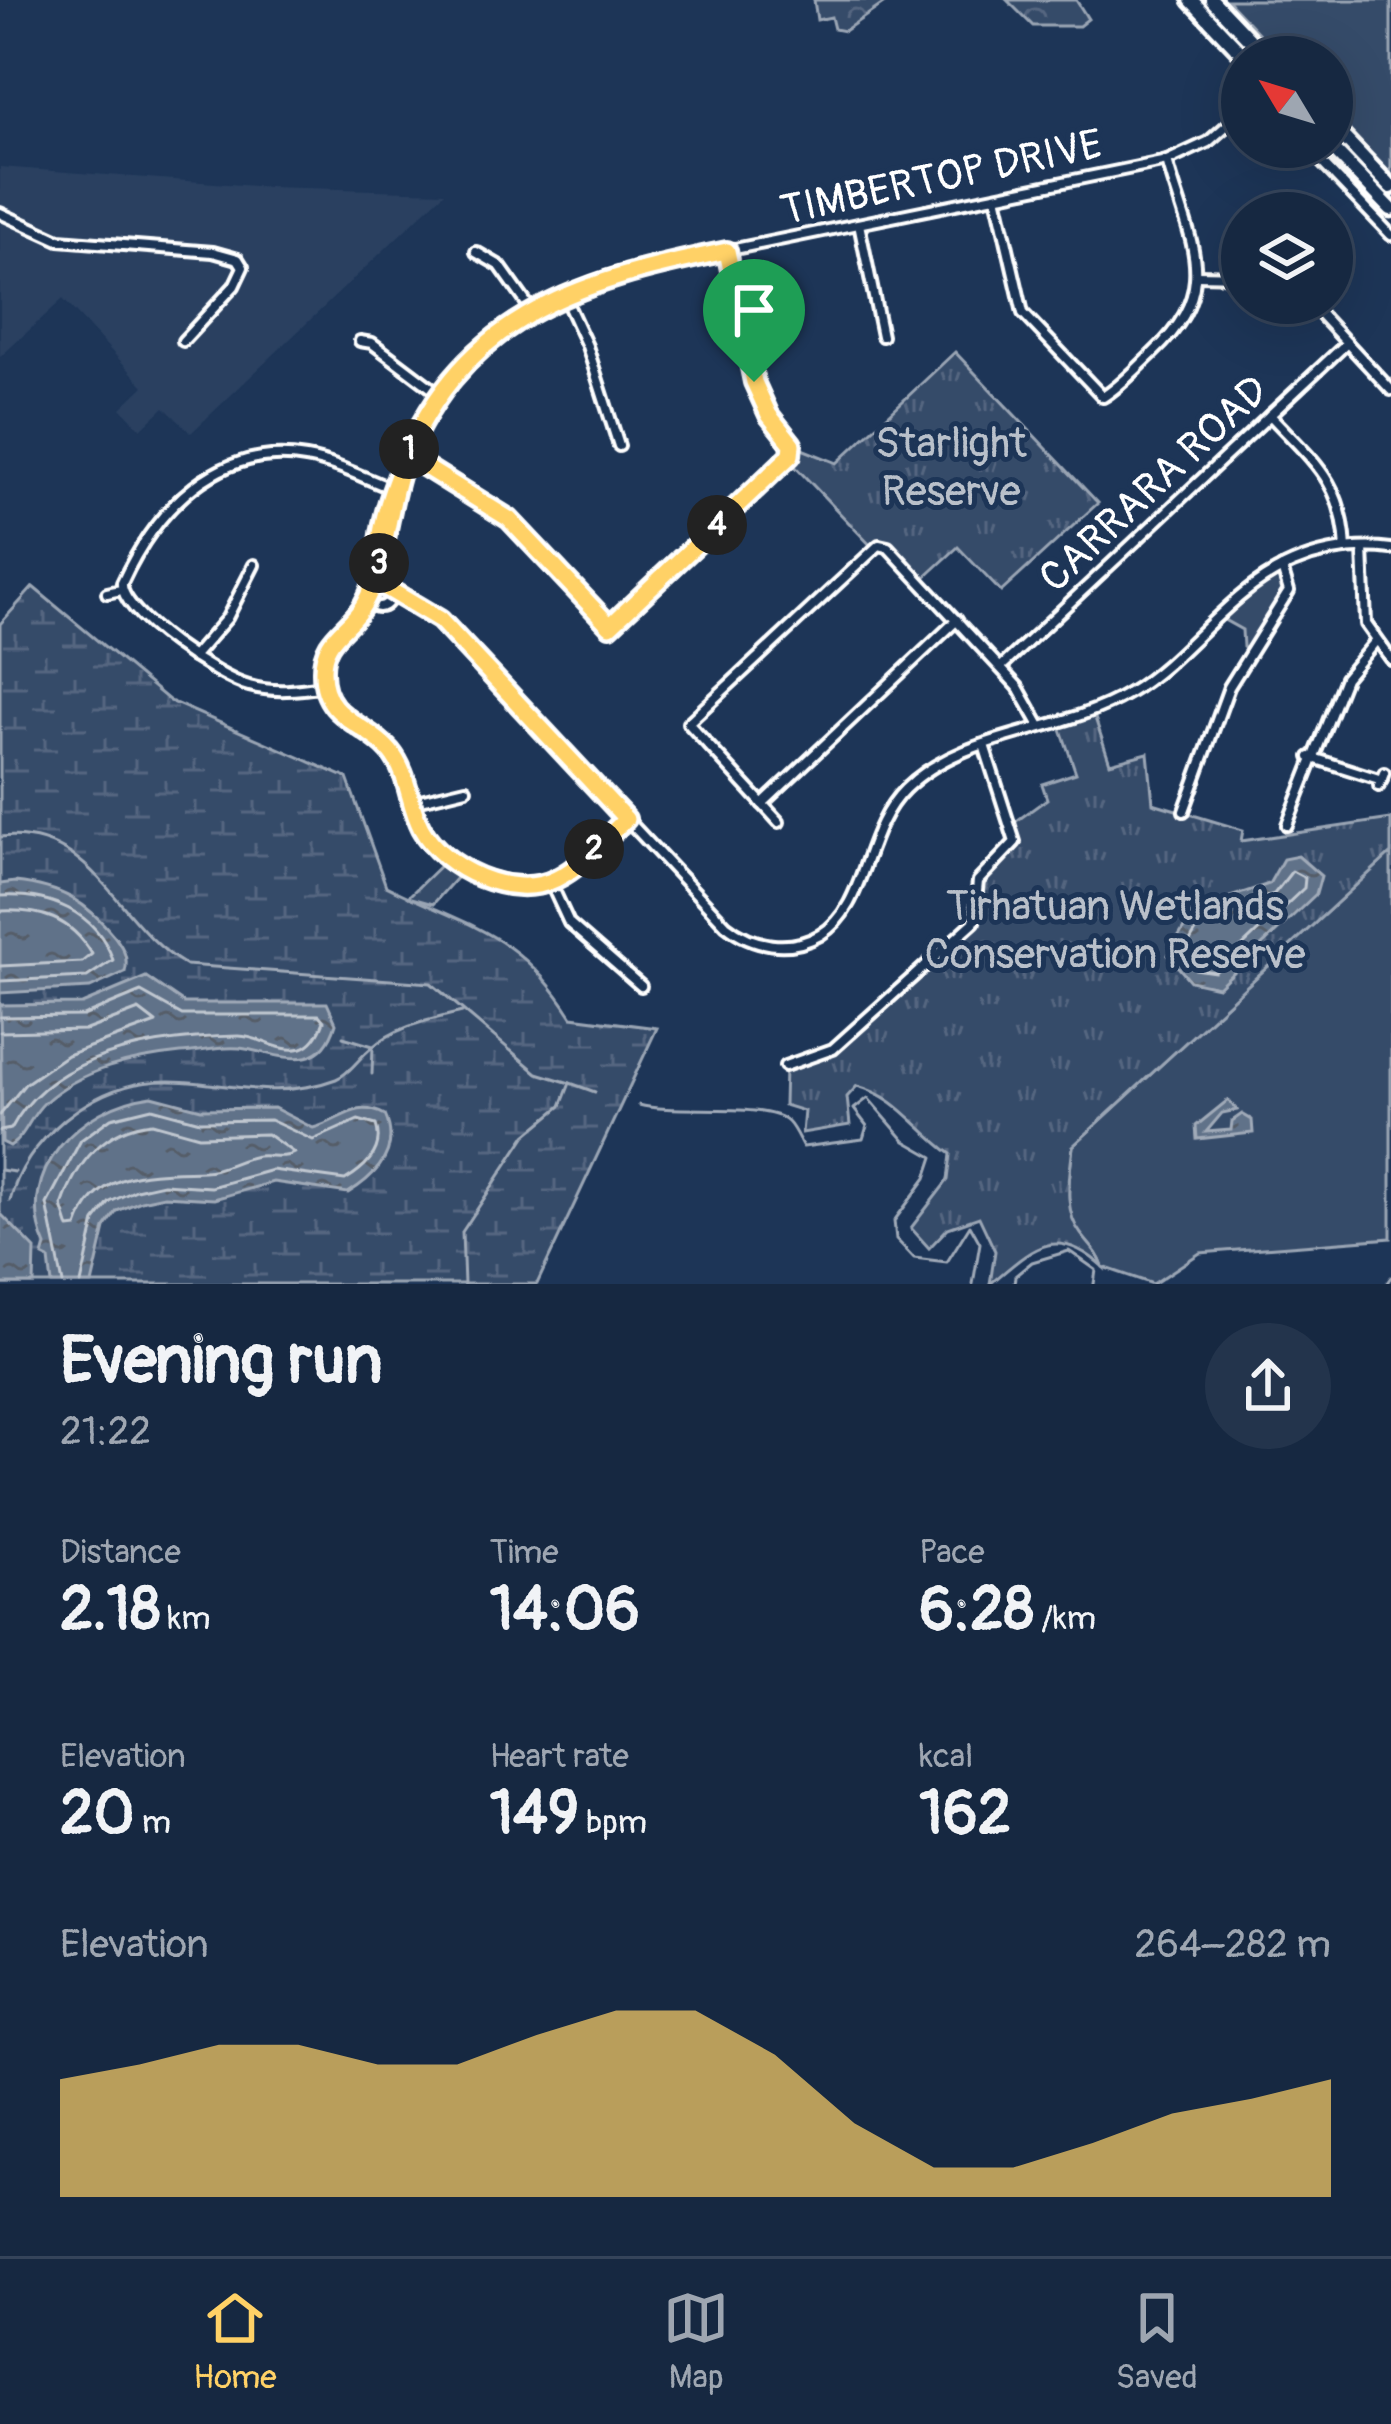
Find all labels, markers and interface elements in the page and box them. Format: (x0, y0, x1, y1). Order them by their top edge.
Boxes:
north arrow (1221, 36, 1353, 168)
map controls (1221, 36, 1353, 324)
street label: TIMBERTOP DRIVE (776, 119, 1107, 237)
button: layers (1221, 192, 1353, 324)
pin (703, 259, 805, 382)
icon: arrive (721, 277, 787, 343)
street label: CARRARA ROAD (1029, 365, 1280, 604)
park label: Starlight Reserve (875, 418, 1027, 518)
pin: 1 (379, 419, 439, 479)
text: 1 (403, 428, 415, 469)
pin: 4 (687, 495, 747, 555)
text: 4 (707, 504, 727, 545)
pin: 3 (349, 533, 409, 593)
text: 3 (370, 542, 388, 583)
pin: 2 (564, 819, 624, 879)
text: 2 (585, 828, 603, 869)
park label: Tirhatuan Wetlands Conservation Reserve (924, 881, 1306, 981)
text: Evening run (60, 1320, 383, 1403)
button: share (1205, 1323, 1331, 1449)
text: 21:22 (60, 1407, 151, 1456)
text: Distance (60, 1532, 181, 1573)
text: Time (490, 1532, 559, 1573)
text: Pace (919, 1532, 985, 1573)
text: 2.18 (60, 1573, 160, 1648)
text: 14:06 (490, 1573, 640, 1648)
text: 6:28 (919, 1573, 1034, 1648)
text: km (160, 1598, 211, 1639)
text: /km (1034, 1598, 1096, 1639)
text: Elevation (60, 1736, 186, 1777)
text: Heart rate (490, 1736, 629, 1777)
text: kcal (919, 1736, 973, 1777)
text: 20 (60, 1777, 135, 1852)
text: 149 (490, 1777, 579, 1852)
text: 162 (919, 1777, 1011, 1852)
text: m (135, 1802, 171, 1843)
text: bpm (579, 1802, 647, 1843)
text: Elevation (60, 1920, 209, 1969)
text: 264–282 m (1135, 1920, 1331, 1969)
tab: Home (193, 2285, 277, 2398)
tab: Map (663, 2285, 729, 2398)
tab: Saved (1116, 2285, 1198, 2398)

